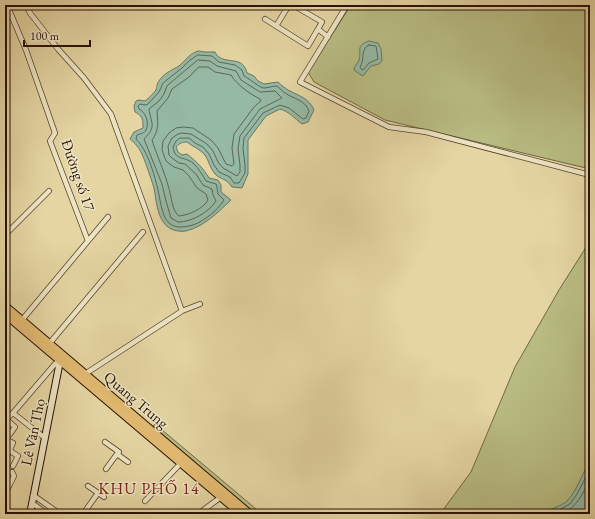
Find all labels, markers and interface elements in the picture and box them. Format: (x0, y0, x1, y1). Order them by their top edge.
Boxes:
scale bar (24, 22, 90, 48)
text: 100 m (30, 28, 60, 44)
street label: Đường số 17 (57, 137, 100, 214)
street label: Quang Trung (100, 367, 173, 432)
street label: Lê Văn Thọ (16, 397, 49, 467)
district label: KHU PHỐ 14 (98, 478, 200, 499)

